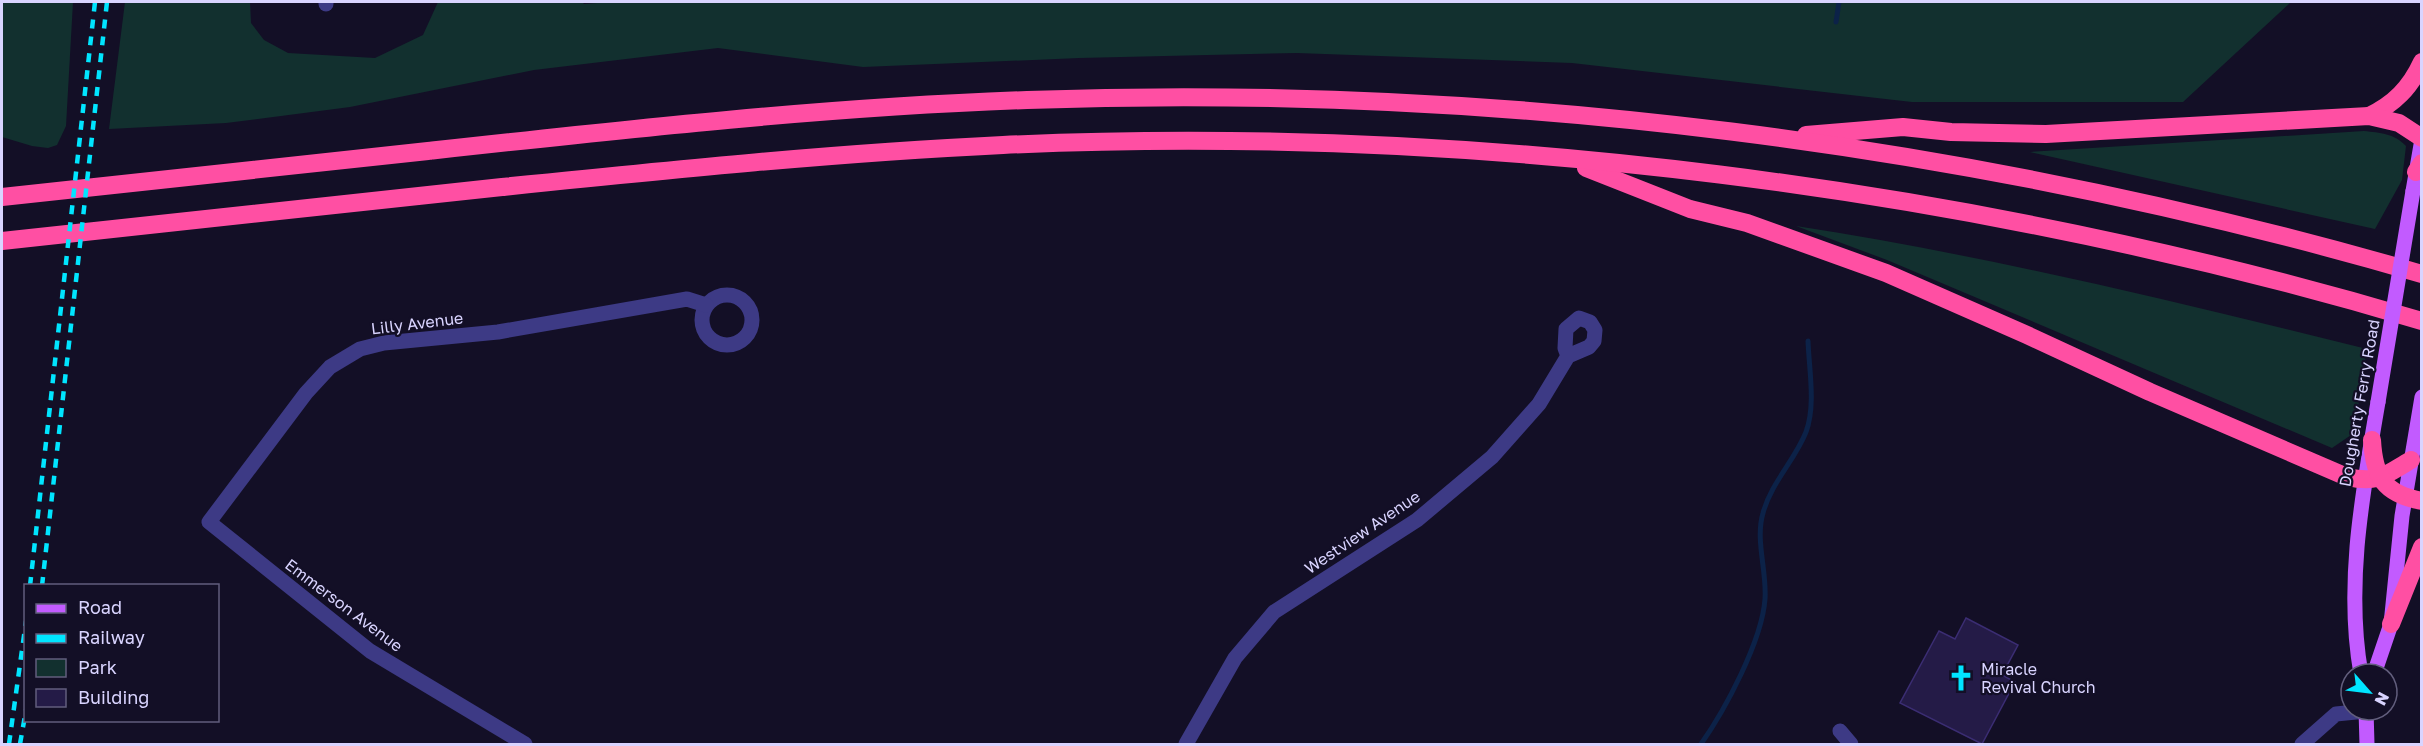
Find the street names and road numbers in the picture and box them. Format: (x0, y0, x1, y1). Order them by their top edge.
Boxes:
street label: Lilly Avenue (370, 307, 464, 339)
street label: Dougherty Ferry Road (2334, 318, 2384, 488)
street label: Westview Avenue (1300, 486, 1424, 578)
street label: Emmerson Avenue (281, 554, 407, 656)

